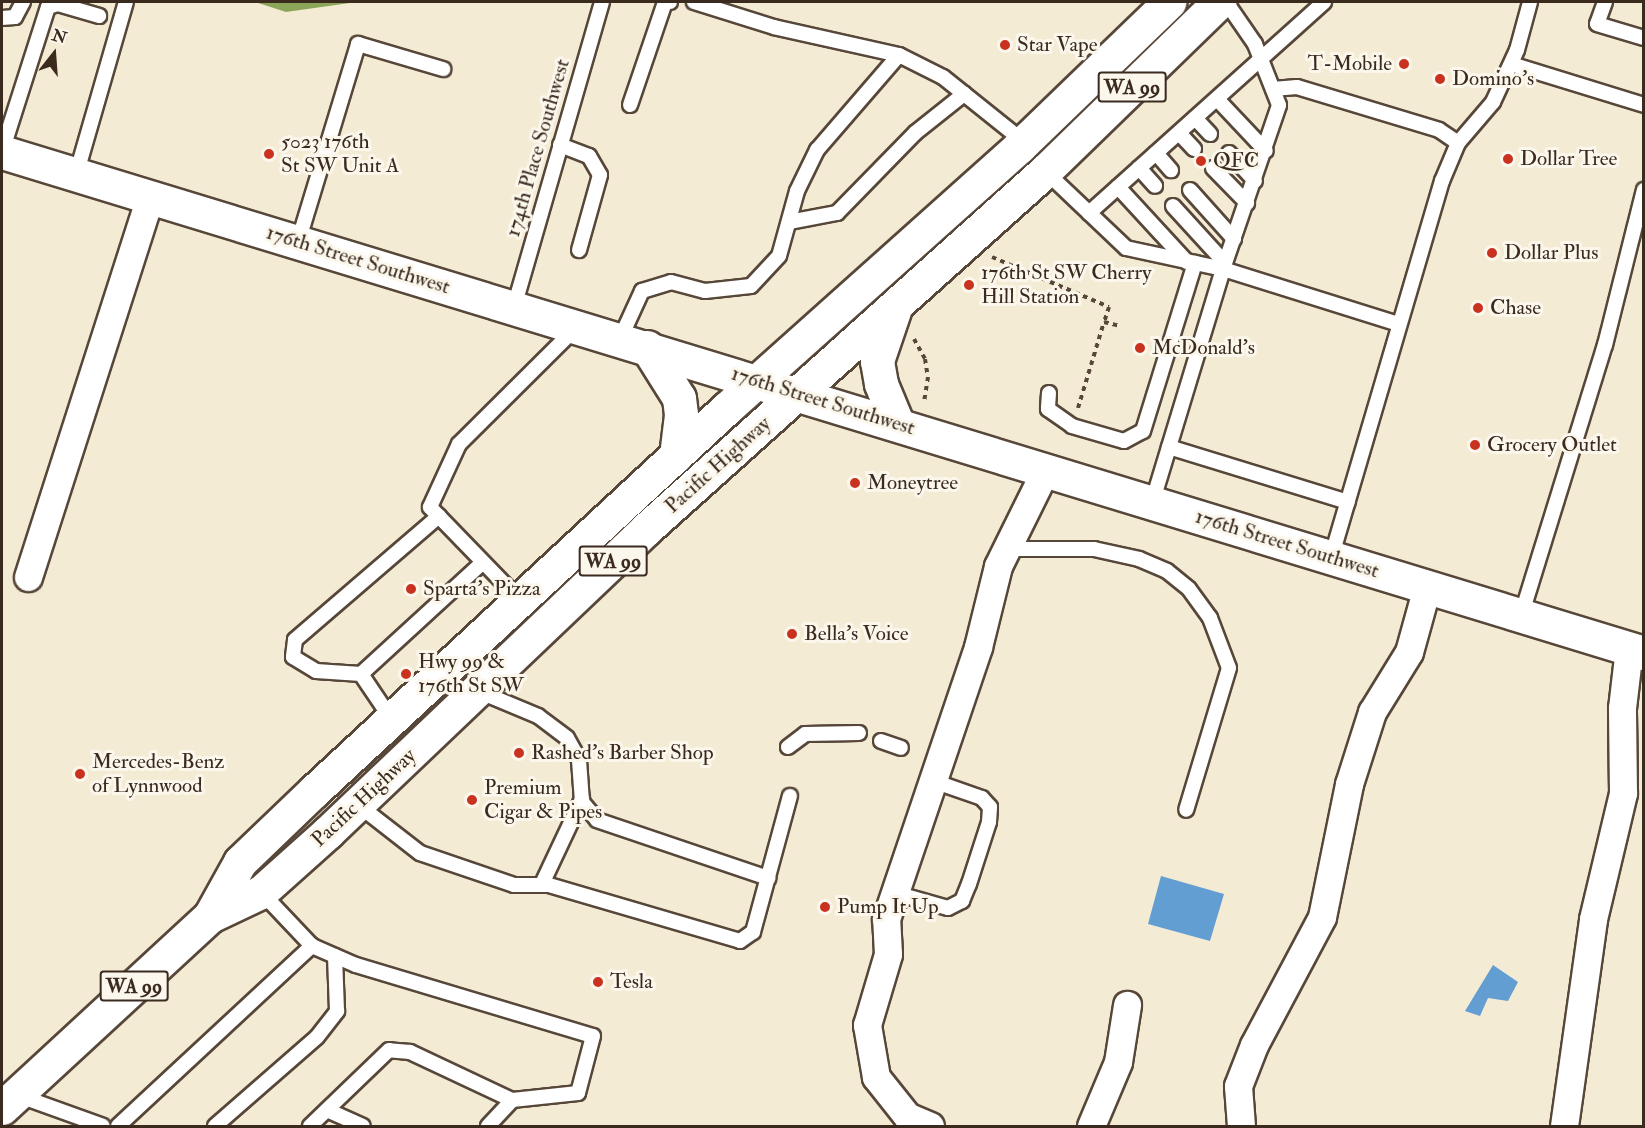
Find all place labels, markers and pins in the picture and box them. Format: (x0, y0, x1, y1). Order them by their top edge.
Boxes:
place label: Star Vape (1017, 32, 1097, 58)
marker: Star Vape (998, 38, 1012, 52)
place label: T-Mobile (1308, 51, 1392, 77)
marker: T-Mobile (1397, 57, 1411, 71)
place label: Domino's (1452, 66, 1534, 92)
marker: Domino's (1433, 72, 1447, 86)
place label: 5023 176th St SW Unit A (281, 129, 399, 179)
place label: Dollar Tree (1520, 146, 1617, 172)
marker: 5023 176th St SW Unit A (262, 147, 276, 161)
place label: QFC (1213, 148, 1259, 174)
marker: Dollar Tree (1501, 152, 1515, 166)
marker: QFC (1194, 154, 1208, 168)
place label: Dollar Plus (1504, 240, 1598, 266)
marker: Dollar Plus (1485, 246, 1499, 260)
place label: 176th St SW Cherry Hill Station (981, 260, 1151, 310)
marker: 176th St SW Cherry Hill Station (962, 278, 976, 292)
place label: Chase (1490, 295, 1541, 321)
marker: Chase (1471, 301, 1485, 315)
place label: McDonald's (1152, 335, 1255, 361)
marker: McDonald's (1133, 341, 1147, 355)
place label: Grocery Outlet (1487, 432, 1617, 458)
marker: Grocery Outlet (1468, 438, 1482, 452)
place label: Moneytree (867, 470, 958, 496)
marker: Moneytree (848, 476, 862, 490)
place label: Sparta's Pizza (423, 576, 541, 602)
marker: Sparta's Pizza (404, 582, 418, 596)
place label: Bella's Voice (804, 621, 908, 647)
marker: Bella's Voice (785, 627, 799, 641)
place label: Hwy 99 & 176th St SW (418, 649, 524, 699)
marker: Hwy 99 & 176th St SW (399, 667, 413, 681)
place label: Rashed's Barber Shop (531, 740, 714, 766)
marker: Rashed's Barber Shop (512, 746, 526, 760)
place label: Mercedes-Benz of Lynnwood (92, 749, 224, 799)
marker: Mercedes-Benz of Lynnwood (73, 767, 87, 781)
place label: Premium Cigar & Pipes (484, 775, 602, 825)
marker: Premium Cigar & Pipes (465, 793, 479, 807)
place label: Pump It Up (837, 894, 939, 920)
marker: Pump It Up (818, 900, 832, 914)
place label: Tesla (610, 969, 653, 995)
marker: Tesla (591, 975, 605, 989)

